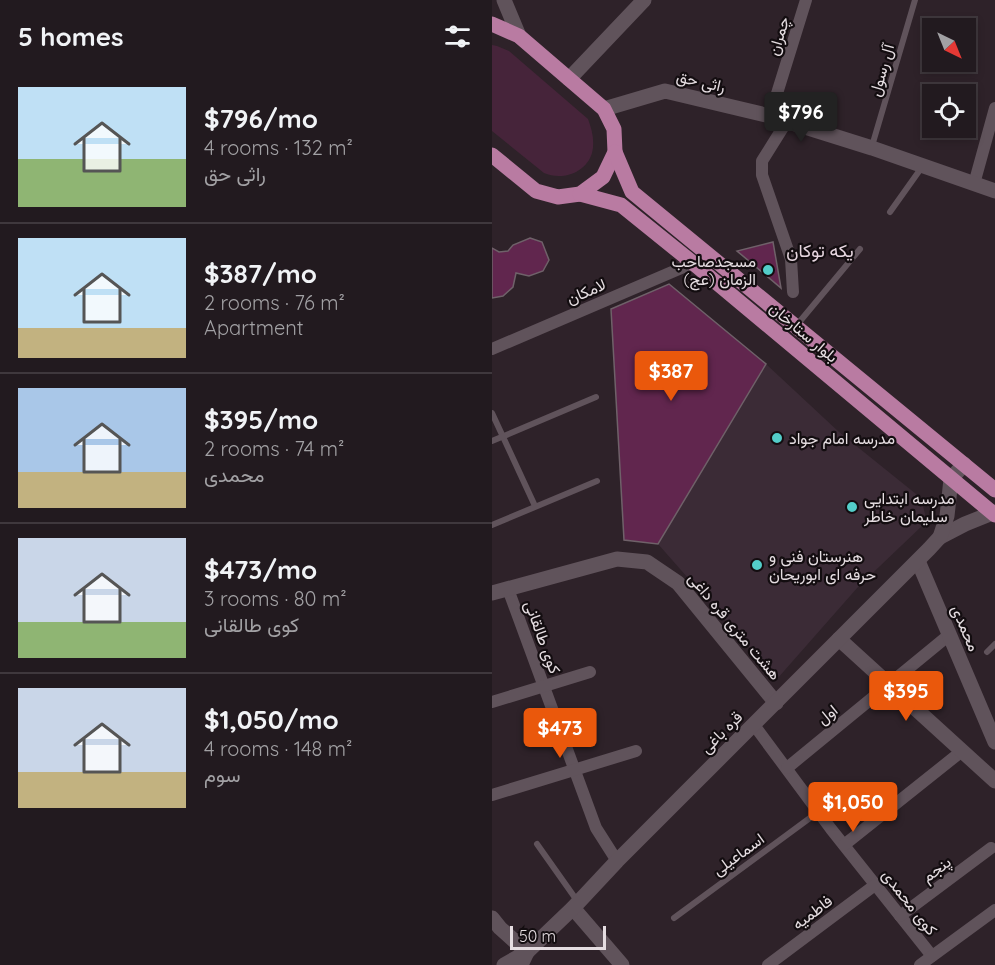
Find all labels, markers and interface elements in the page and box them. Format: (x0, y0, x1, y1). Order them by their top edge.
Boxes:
street label: چمران (763, 14, 795, 58)
north arrow (922, 18, 976, 72)
map controls (922, 18, 976, 138)
text: 5 homes (18, 20, 124, 53)
icon: filters (441, 20, 474, 53)
street label: آل رسول (864, 40, 899, 99)
street label: راثی حق (674, 66, 727, 97)
button: locate (922, 84, 976, 138)
pin: $796 (765, 92, 837, 143)
text: $796 (778, 99, 824, 124)
text: $796/mo (204, 102, 318, 135)
icon: home (66, 111, 138, 183)
text: 4 rooms · 132 m² (204, 135, 353, 160)
text: راثی حق (204, 161, 266, 186)
district label: یکه توکان (786, 239, 854, 262)
place label: مسجدصاحب الزمان (عج) (671, 251, 756, 291)
text: $387/mo (204, 257, 317, 290)
icon: home (66, 262, 138, 334)
marker: مسجدصاحب الزمان (عج) (761, 263, 775, 277)
street label: لامکان (563, 274, 609, 308)
text: 2 rooms · 76 m² (204, 290, 345, 315)
street label: بلوار ستارخان (765, 298, 842, 367)
text: Apartment (204, 315, 304, 340)
pin: $387 (635, 351, 707, 402)
text: $387 (649, 358, 693, 383)
text: $395/mo (204, 403, 318, 436)
icon: home (66, 412, 138, 484)
place label: مدرسه امام جواد (789, 428, 895, 449)
marker: مدرسه امام جواد (770, 431, 784, 445)
text: 2 rooms · 74 m² (204, 436, 344, 461)
text: محمدی (204, 462, 265, 487)
place label: مدرسه ابتدایی سلیمان خاطر (863, 488, 955, 527)
marker: مدرسه ابتدایی سلیمان خاطر (845, 500, 859, 514)
place label: هنرستان فنی و حرفه ای ابوریحان (769, 546, 876, 585)
text: $473/mo (204, 553, 317, 586)
marker: هنرستان فنی و حرفه ای ابوریحان (750, 558, 764, 572)
icon: home (66, 562, 138, 634)
street label: هشت متری قره داغی (683, 568, 786, 684)
text: 3 rooms · 80 m² (204, 586, 347, 611)
street label: کوی طالقانی (520, 598, 565, 677)
street label: محمدی (946, 602, 985, 655)
text: کوی طالقانی (204, 612, 299, 637)
pin: $395 (870, 671, 942, 722)
text: $395 (883, 678, 929, 703)
street label: اول (813, 700, 842, 729)
text: $1,050/mo (204, 703, 339, 736)
street label: قره باغی (696, 707, 747, 758)
pin: $473 (524, 708, 596, 759)
icon: home (66, 712, 138, 784)
text: $473 (538, 715, 582, 740)
text: 4 rooms · 148 m² (204, 736, 352, 761)
text: سوم (204, 762, 241, 787)
pin: $1,050 (804, 782, 902, 833)
text: $1,050 (822, 789, 884, 814)
street label: اسماعیلی (708, 828, 768, 880)
street label: پنجم (917, 852, 956, 888)
street label: کوی محمدی (877, 865, 942, 940)
street label: فاطمیه (788, 890, 836, 934)
scale bar (510, 923, 606, 950)
text: 50 m (519, 926, 556, 946)

